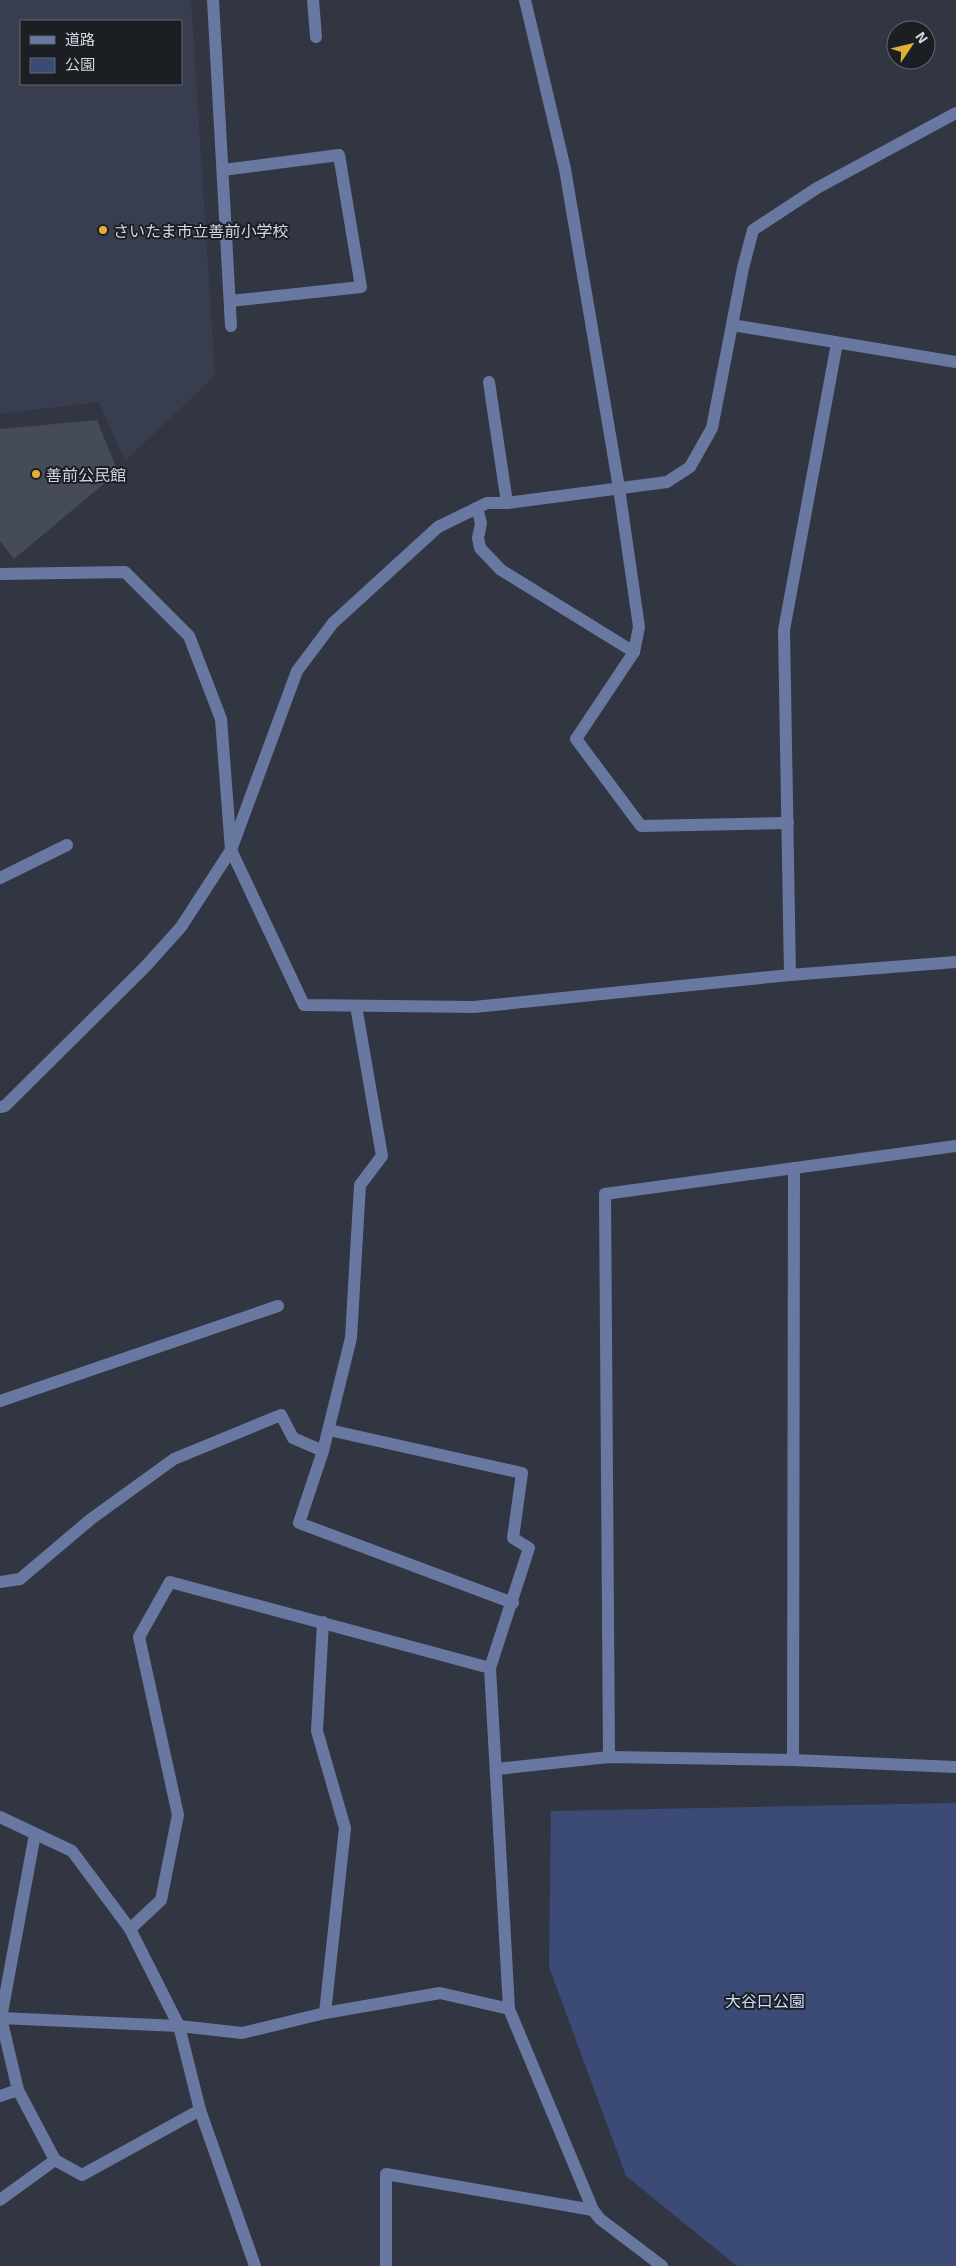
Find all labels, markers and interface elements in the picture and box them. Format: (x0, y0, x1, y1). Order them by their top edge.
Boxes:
legend (20, 20, 182, 85)
north arrow (886, 20, 936, 70)
text: N (912, 28, 932, 46)
text: 道路 (65, 30, 95, 48)
text: 公園 (65, 55, 95, 73)
place label: さいたま市立善前小学校 (113, 221, 289, 240)
marker: さいたま市立善前小学校 (97, 224, 109, 236)
place label: 善前公民館 (46, 465, 126, 484)
marker: 善前公民館 (30, 468, 42, 480)
park label: 大谷口公園 (725, 1991, 805, 2010)

